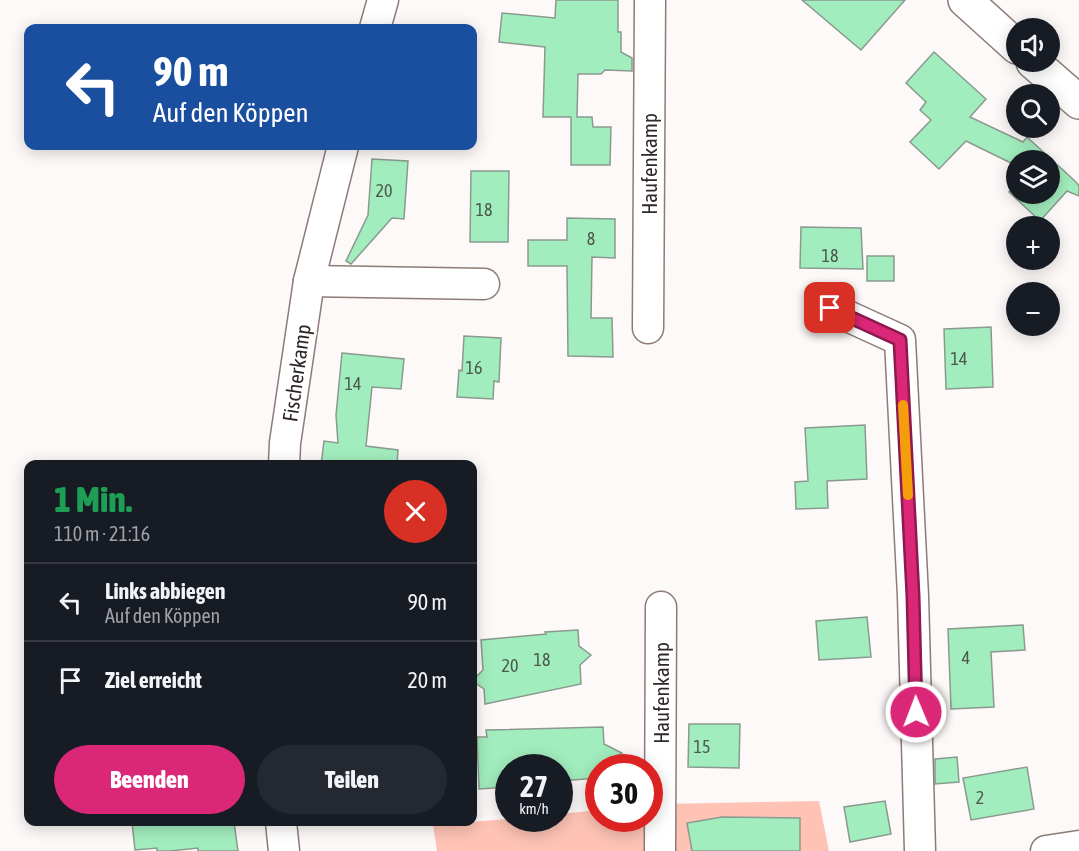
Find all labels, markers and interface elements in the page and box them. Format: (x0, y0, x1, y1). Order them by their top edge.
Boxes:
map controls (1006, 18, 1060, 336)
button: sound (1006, 18, 1060, 72)
text: 90 m (153, 47, 228, 95)
icon: left (54, 48, 132, 126)
button: search (1006, 84, 1060, 138)
text: Auf den Köppen (153, 97, 309, 128)
street label: Haufenkamp (637, 113, 661, 215)
button: layers (1006, 150, 1060, 204)
house number: 20 (376, 180, 392, 201)
house number: 18 (476, 199, 492, 220)
button: + (1006, 216, 1060, 270)
house number: 8 (587, 228, 595, 249)
house number: 18 (822, 245, 838, 266)
pin (804, 282, 855, 333)
button: − (1006, 282, 1060, 336)
icon: arrive (813, 291, 846, 324)
street label: Fischerkamp (277, 323, 315, 423)
house number: 14 (951, 348, 967, 369)
house number: 16 (466, 357, 482, 378)
house number: 14 (345, 373, 361, 394)
text: 1 Min. (54, 478, 132, 520)
button: close (384, 480, 447, 543)
text: 110 m · 21:16 (54, 522, 150, 545)
text: Links abbiegen (105, 578, 226, 604)
icon: left (54, 586, 87, 619)
text: 90 m (407, 589, 447, 615)
text: Auf den Köppen (105, 604, 220, 627)
street label: Haufenkamp (649, 642, 673, 744)
house number: 4 (962, 647, 970, 668)
house number: 18 (534, 649, 550, 670)
house number: 20 (502, 655, 518, 676)
icon: arrive (54, 664, 87, 697)
text: Ziel erreicht (105, 667, 202, 693)
text: 20 m (407, 667, 447, 693)
position arrow (884, 680, 948, 744)
house number: 15 (694, 736, 710, 757)
button: Beenden (54, 745, 245, 814)
button: Teilen (257, 745, 447, 814)
speed limit sign: 30 (585, 754, 663, 832)
text: 27 (520, 769, 548, 803)
house number: 2 (976, 787, 984, 808)
text: km/h (519, 800, 549, 817)

